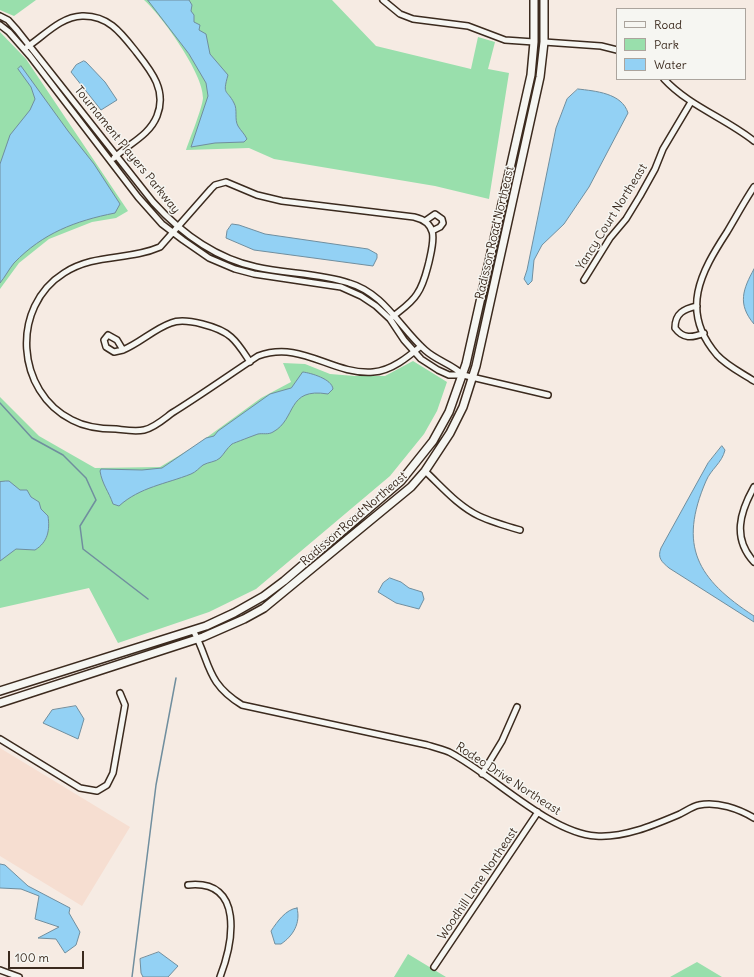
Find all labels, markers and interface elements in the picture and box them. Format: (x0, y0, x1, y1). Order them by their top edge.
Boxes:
legend (616, 8, 746, 80)
text: Road (654, 17, 682, 32)
text: Park (654, 37, 679, 52)
text: Water (654, 57, 687, 72)
street label: Tournament Players Parkway (71, 83, 183, 217)
street label: Yancy Court Northeast (573, 161, 651, 273)
street label: Radisson Road Northeast (473, 165, 517, 301)
street label: Radisson Road Northeast (298, 469, 410, 569)
street label: Rodeo Drive Northeast (453, 740, 563, 818)
street label: Woodhill Lane Northeast (435, 825, 521, 943)
scale bar (10, 943, 86, 969)
text: 100 m (15, 950, 49, 965)

